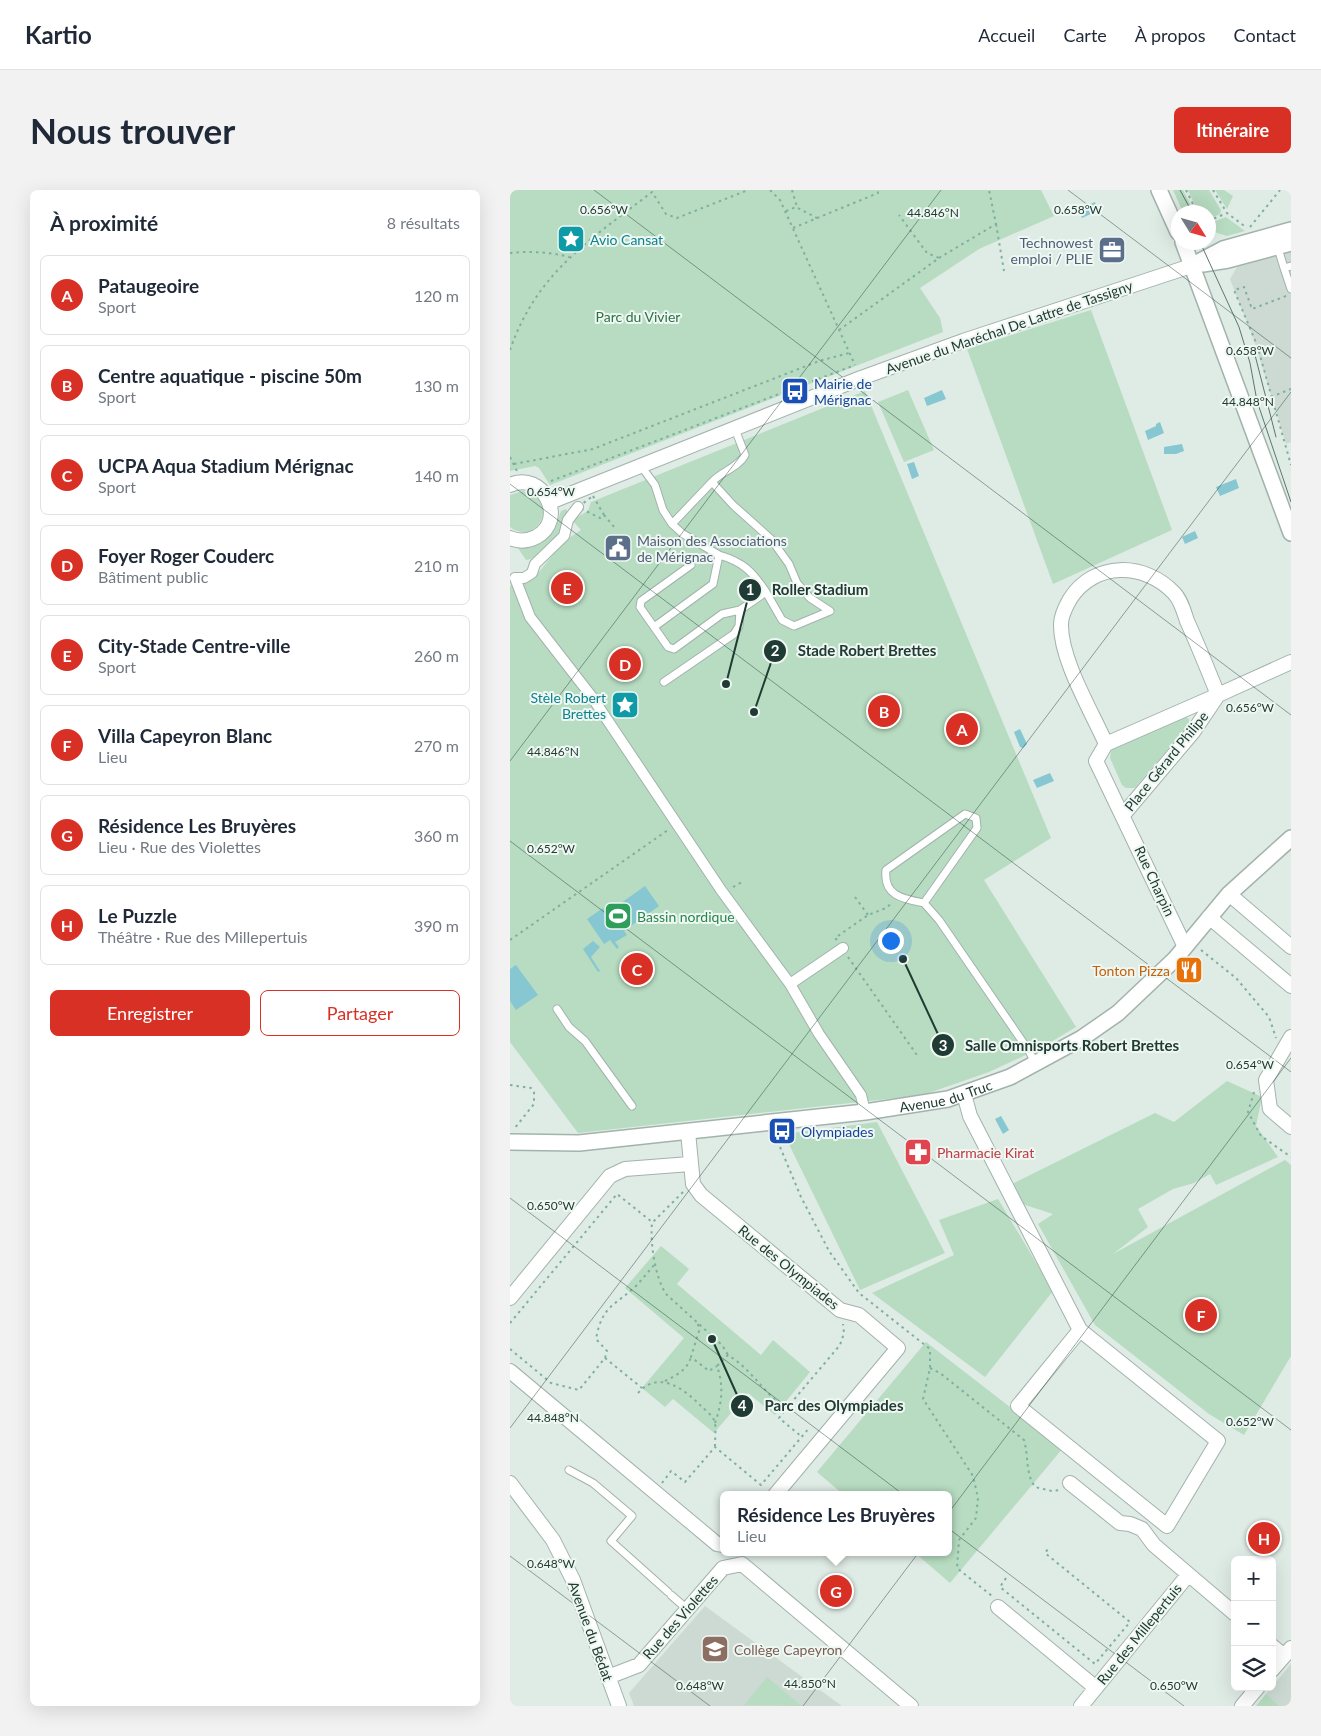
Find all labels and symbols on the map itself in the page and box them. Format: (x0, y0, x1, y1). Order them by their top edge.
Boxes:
text: 0.656°W (580, 202, 629, 217)
text: 0.658°W (1054, 202, 1103, 217)
text: 44.846°N (907, 205, 959, 220)
north arrow (1171, 205, 1216, 250)
place icon: Avio Cansat (556, 224, 586, 254)
place label: Avio Cansat (590, 231, 663, 248)
place label: Technowest emploi / PLIE (1011, 234, 1093, 267)
office icon: Technowest emploi / PLIE (1097, 235, 1127, 265)
street label: Avenue du Maréchal De Lattre de Tassigny (883, 276, 1135, 377)
park label: Parc du Vivier (596, 308, 680, 325)
text: 0.658°W (1226, 343, 1275, 358)
place label: Mairie de Mérignac (814, 375, 872, 408)
bus stop icon: Mairie de Mérignac (780, 376, 810, 406)
text: 44.848°N (1222, 394, 1274, 409)
text: 0.654°W (527, 484, 576, 499)
place label: Maison des Associations de Mérignac (637, 532, 787, 565)
public building icon: Maison des Associations de Mérignac (603, 533, 633, 563)
pin: E (551, 569, 583, 607)
callout: Roller Stadium (737, 575, 879, 605)
text: 1 (746, 580, 754, 598)
text: Roller Stadium (772, 580, 868, 598)
callout: Stade Robert Brettes (763, 636, 946, 666)
text: 2 (771, 641, 780, 659)
text: Stade Robert Brettes (798, 641, 937, 659)
pin: D (609, 645, 641, 683)
place label: Stèle Robert Brettes (530, 689, 606, 722)
place icon: Stèle Robert Brettes (610, 690, 640, 720)
pin: B (868, 692, 900, 730)
text: 0.656°W (1226, 700, 1275, 715)
street label: Place Gérard Philipe (1121, 708, 1211, 814)
pin: A (946, 710, 978, 748)
text: 44.846°N (527, 744, 579, 759)
text: 0.652°W (527, 841, 576, 856)
street label: Rue Charpin (1131, 843, 1179, 919)
sports icon: Bassin nordique (603, 901, 633, 931)
place label: Bassin nordique (637, 908, 735, 925)
your location (878, 928, 904, 954)
pin: C (621, 950, 653, 988)
restaurant icon: Tonton Pizza (1174, 955, 1204, 985)
place label: Tonton Pizza (1092, 962, 1170, 979)
callout: Salle Omnisports Robert Brettes (930, 1030, 1189, 1060)
text: 3 (939, 1036, 947, 1054)
text: Salle Omnisports Robert Brettes (965, 1036, 1179, 1054)
text: 0.654°W (1226, 1057, 1275, 1072)
street label: Avenue du Truc (898, 1076, 994, 1115)
bus stop icon: Olympiades (767, 1116, 797, 1146)
place label: Olympiades (801, 1123, 874, 1140)
pharmacy icon: Pharmacie Kirat (903, 1137, 933, 1167)
place label: Pharmacie Kirat (937, 1144, 1034, 1161)
text: 0.650°W (527, 1198, 576, 1213)
street label: Rue des Olympiades (735, 1221, 843, 1313)
pin: F (1185, 1296, 1217, 1334)
callout: Parc des Olympiades (730, 1391, 913, 1421)
text: 4 (738, 1396, 747, 1414)
text: Parc des Olympiades (765, 1396, 904, 1414)
text: 44.848°N (527, 1410, 579, 1425)
text: 0.652°W (1226, 1414, 1275, 1429)
pin: H (1248, 1519, 1280, 1557)
text: 0.648°W (527, 1556, 576, 1571)
street label: Rue des Violettes (639, 1571, 721, 1663)
pin: G (820, 1572, 852, 1610)
street label: Avenue du Bédat (565, 1579, 617, 1683)
street label: Rue des Millepertuis (1093, 1580, 1185, 1688)
school or university icon: Collège Capeyron (700, 1634, 730, 1664)
place label: Collège Capeyron (734, 1641, 842, 1658)
text: 44.850°N (784, 1676, 836, 1691)
text: 0.648°W (676, 1678, 725, 1693)
text: 0.650°W (1150, 1678, 1199, 1693)

